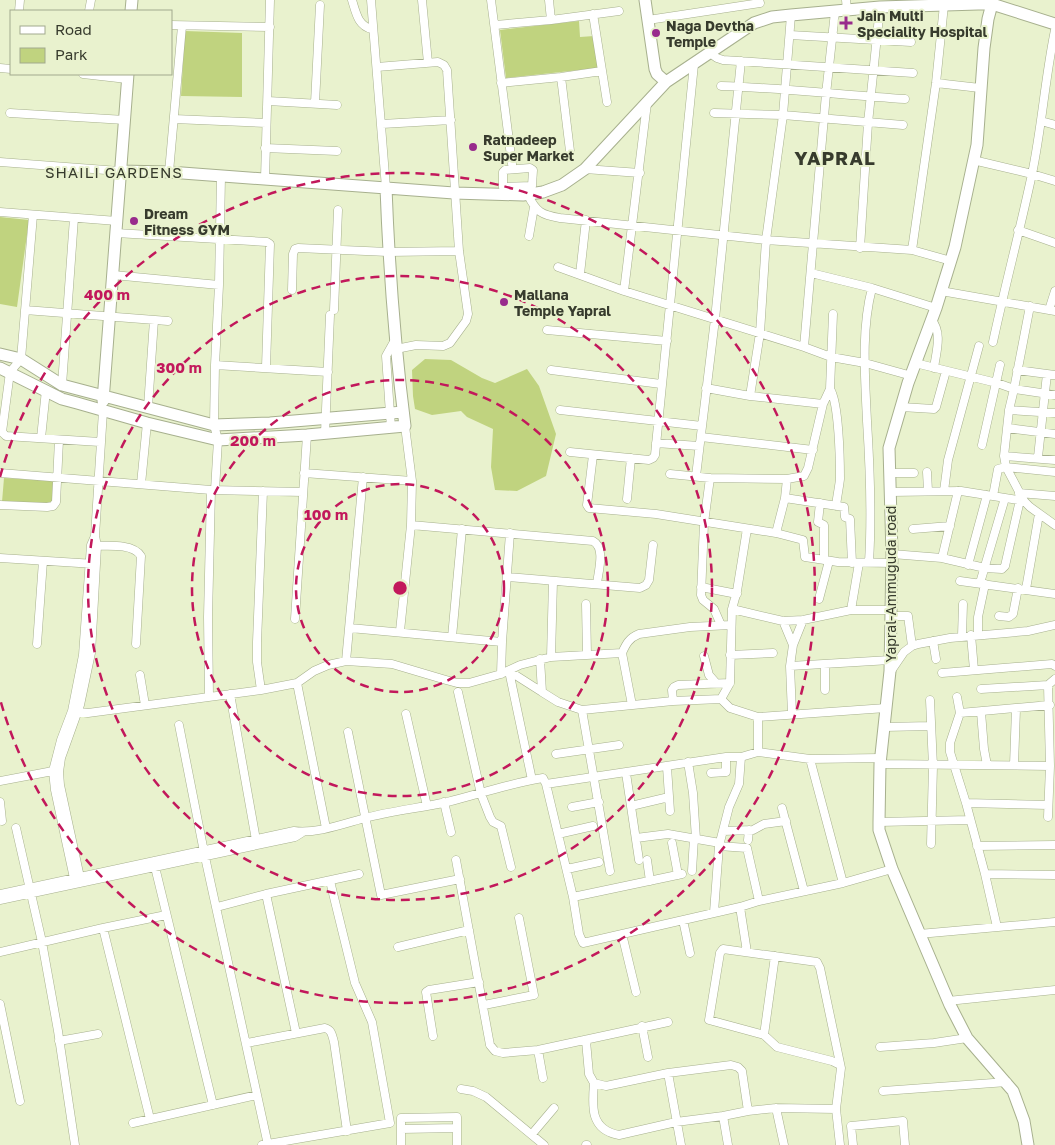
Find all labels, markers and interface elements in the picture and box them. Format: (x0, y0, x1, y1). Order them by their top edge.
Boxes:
place label: Jain Multi Speciality Hospital (857, 7, 987, 40)
legend (10, 10, 172, 75)
marker: Jain Multi Speciality Hospital (839, 16, 853, 30)
place label: Naga Devtha Temple (666, 17, 754, 50)
text: Road (55, 20, 92, 38)
marker: Naga Devtha Temple (650, 27, 662, 39)
text: Park (55, 45, 88, 63)
place label: Ratnadeep Super Market (483, 131, 575, 164)
marker: Ratnadeep Super Market (467, 141, 479, 153)
district label: YAPRAL (794, 146, 876, 169)
district label: SHAILI GARDENS (45, 163, 183, 181)
place label: Dream Fitness GYM (144, 205, 230, 238)
marker: Dream Fitness GYM (128, 215, 140, 227)
text: 400 m (84, 285, 130, 303)
place label: Mallana Temple Yapral (514, 286, 611, 319)
marker: Mallana Temple Yapral (498, 296, 510, 308)
text: 300 m (156, 358, 202, 376)
text: 200 m (230, 431, 276, 449)
text: 100 m (304, 505, 348, 523)
street label: Yapral-Ammuguda road (882, 506, 899, 662)
centre of rings (391, 579, 409, 597)

